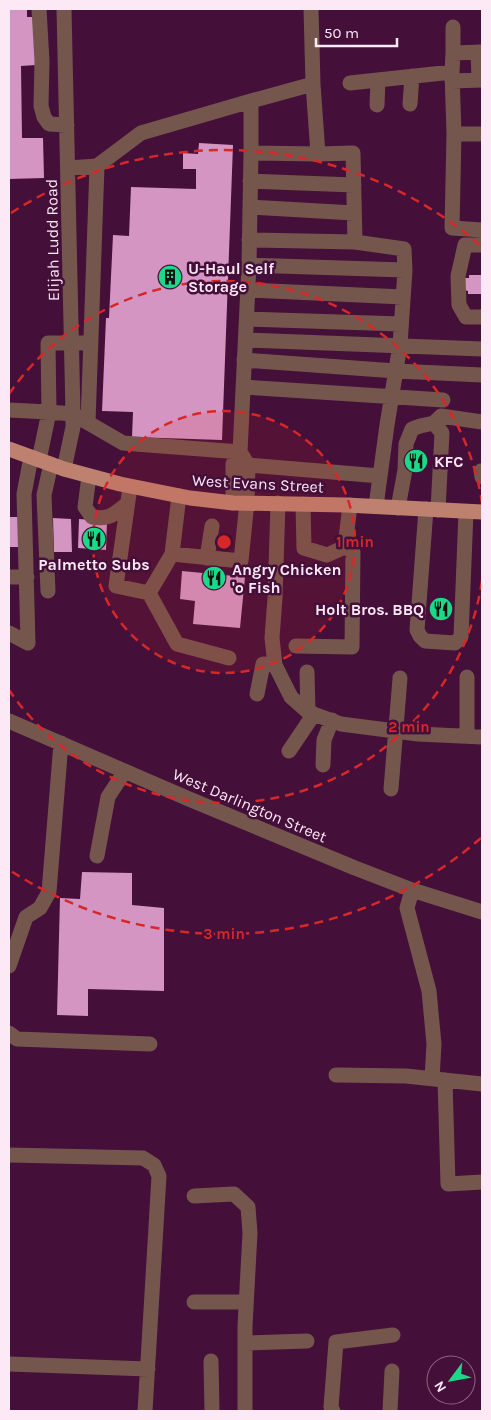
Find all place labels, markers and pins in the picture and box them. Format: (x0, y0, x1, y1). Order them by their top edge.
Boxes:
place label: U-Haul Self Storage (188, 259, 274, 296)
building icon: U-Haul Self Storage (157, 264, 183, 290)
restaurant icon: KFC (403, 448, 429, 474)
place label: KFC (434, 452, 463, 471)
restaurant icon: Palmetto Subs (81, 526, 107, 552)
centre of rings (215, 533, 233, 551)
place label: Palmetto Subs (38, 555, 150, 574)
place label: Angry Chicken 'o Fish (232, 560, 341, 597)
restaurant icon: Angry Chicken 'o Fish (201, 565, 227, 591)
restaurant icon: Holt Bros. BBQ (428, 596, 454, 622)
place label: Holt Bros. BBQ (315, 600, 424, 619)

